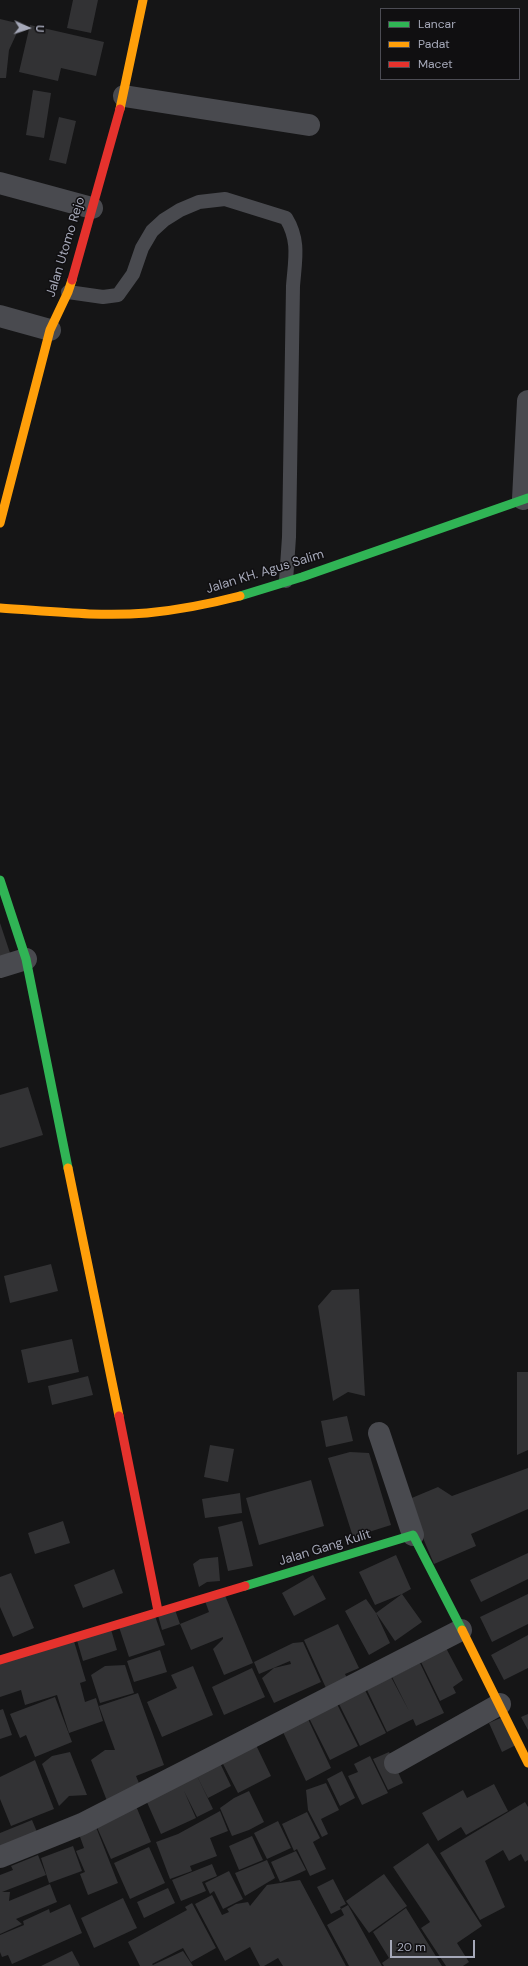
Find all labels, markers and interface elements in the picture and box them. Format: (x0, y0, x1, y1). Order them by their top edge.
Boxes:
north arrow (8, 8, 48, 48)
legend (380, 8, 520, 80)
text: Lancar (418, 16, 456, 32)
text: U (33, 24, 47, 33)
text: Padat (418, 36, 450, 52)
text: Macet (418, 56, 453, 72)
street label: Jalan Utomo Rejo (43, 195, 89, 299)
street label: Jalan KH. Agus Salim (204, 547, 326, 597)
street label: Jalan Gang Kulit (277, 1527, 373, 1569)
scale bar (392, 1932, 477, 1958)
text: 20 m (397, 1939, 426, 1955)

